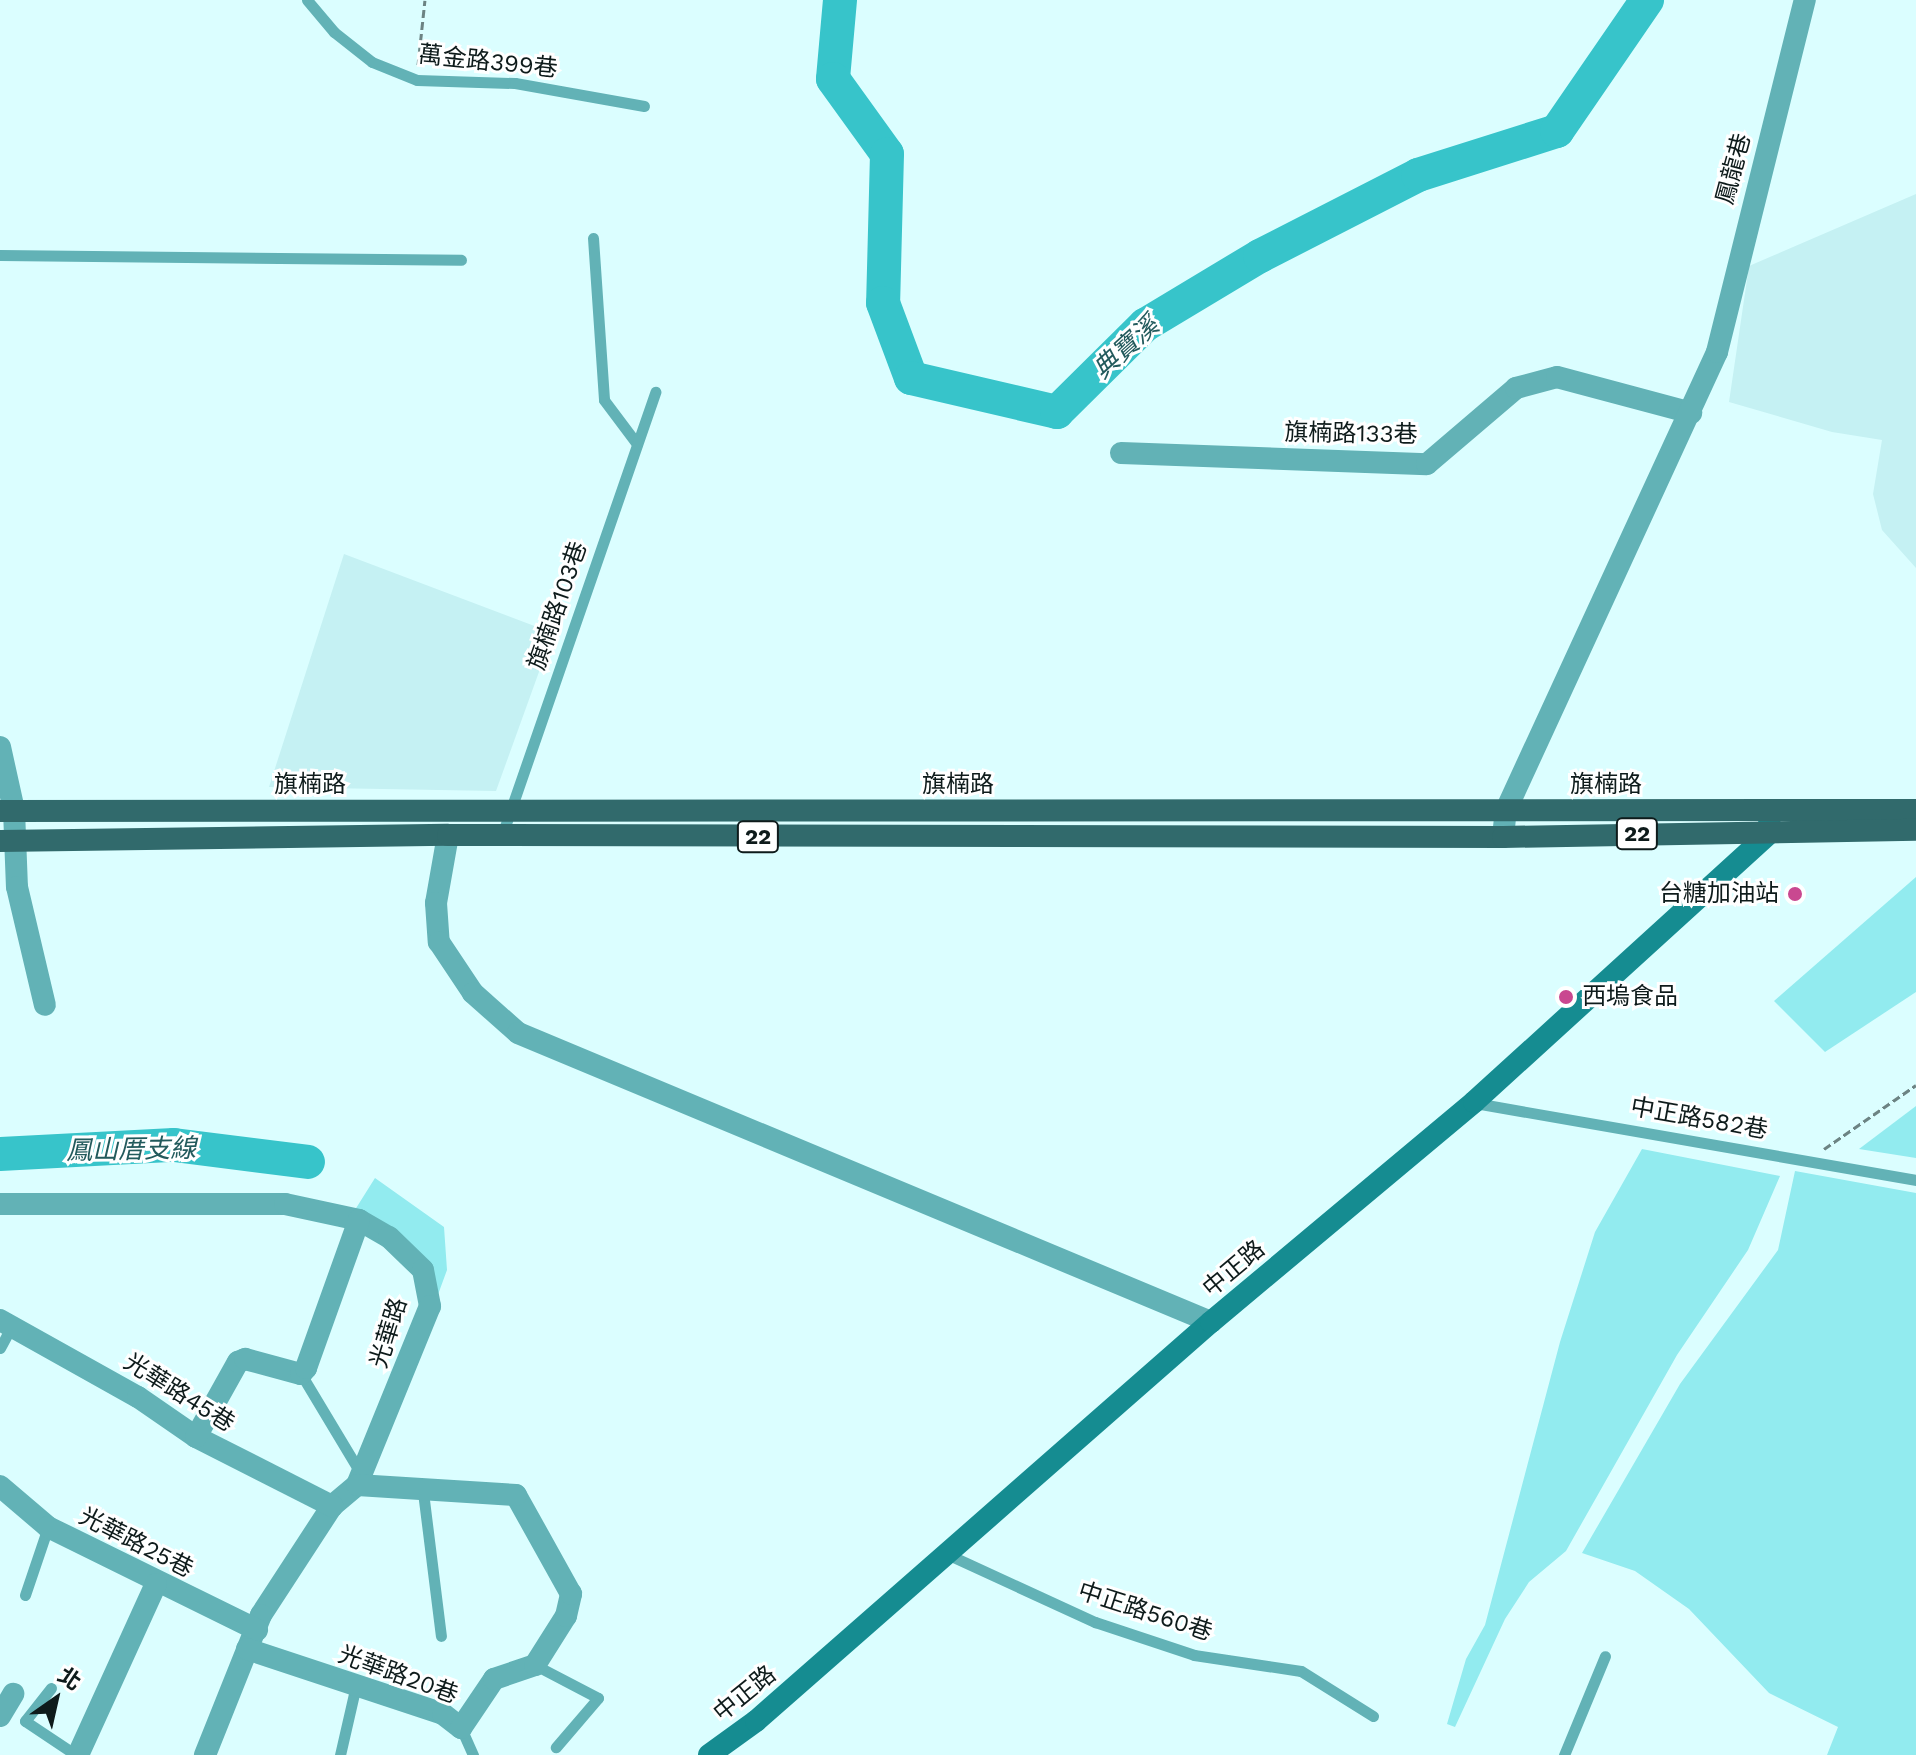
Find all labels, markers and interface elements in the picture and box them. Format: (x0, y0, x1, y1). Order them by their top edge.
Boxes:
street label: 萬金路399巷 (417, 40, 559, 84)
street label: 鳳龍巷 (1711, 130, 1757, 208)
water label: 典寶溪 (1087, 310, 1165, 386)
street label: 旗楠路133巷 (1284, 418, 1418, 450)
street label: 旗楠路103巷 (523, 538, 593, 674)
street label: 旗楠路 (274, 771, 346, 799)
street label: 旗楠路 (922, 771, 994, 799)
street label: 旗楠路 (1570, 771, 1642, 799)
road number: 22 (1615, 816, 1659, 852)
road number: 22 (736, 819, 780, 855)
place label: 台糖加油站 (1659, 880, 1779, 908)
marker: 台糖加油站 (1786, 885, 1804, 903)
place label: 西塢食品 (1582, 983, 1678, 1011)
marker: 西塢食品 (1557, 988, 1575, 1006)
street label: 中正路582巷 (1628, 1093, 1770, 1145)
water label: 鳳山厝支線 (66, 1133, 196, 1167)
street label: 中正路 (1197, 1235, 1271, 1303)
street label: 光華路 (365, 1294, 413, 1372)
street label: 光華路45巷 (119, 1348, 239, 1438)
street label: 光華路25巷 (74, 1502, 198, 1584)
street label: 中正路560巷 (1074, 1577, 1216, 1647)
street label: 光華路20巷 (334, 1640, 462, 1710)
north arrow (16, 1659, 96, 1739)
street label: 中正路 (708, 1660, 782, 1728)
text: 北 (54, 1662, 86, 1695)

